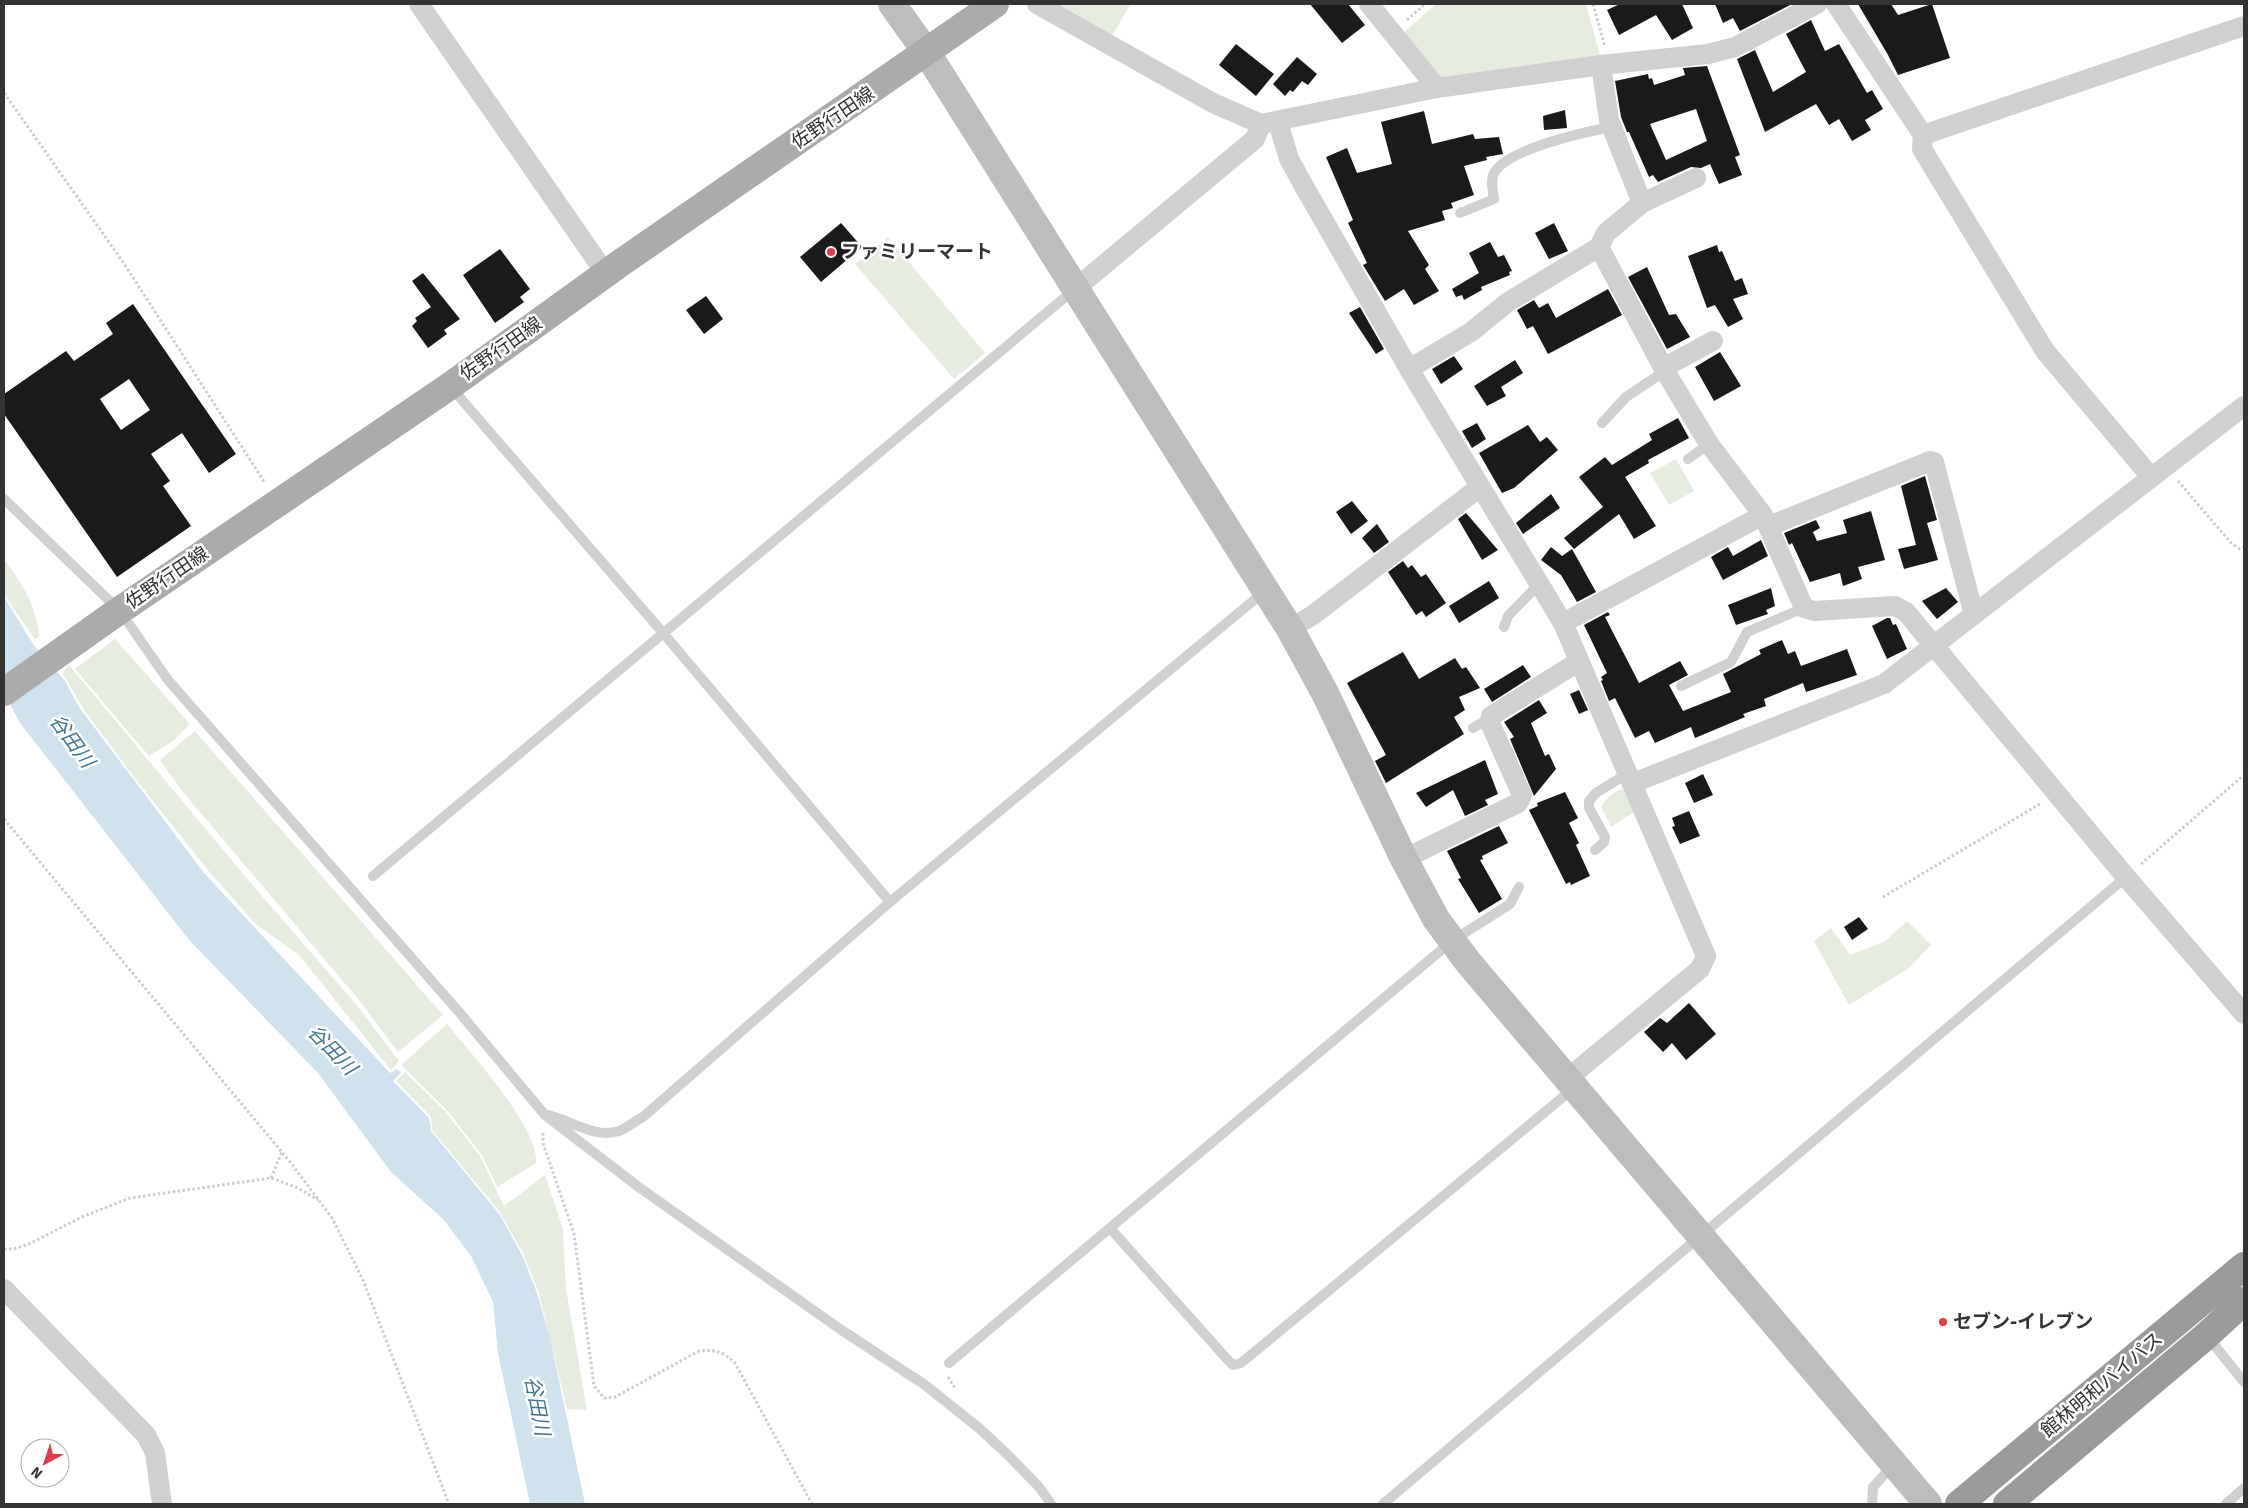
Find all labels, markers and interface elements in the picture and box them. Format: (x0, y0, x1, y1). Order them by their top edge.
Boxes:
street label: 佐野行田線 (787, 81, 879, 155)
place label: ファミリーマート (841, 240, 993, 264)
marker: ファミリーマート (825, 246, 837, 258)
street label: 佐野行田線 (455, 312, 547, 386)
street label: 佐野行田線 (121, 541, 213, 615)
water label: 谷田川 (44, 709, 101, 774)
water label: 谷田川 (302, 1020, 363, 1082)
place label: セブン-イレブン (1953, 1310, 2093, 1334)
marker: セブン-イレブン (1937, 1316, 1949, 1328)
street label: 館林明和バイパス (2036, 1327, 2168, 1443)
water label: 谷田川 (519, 1374, 555, 1440)
north arrow (20, 1438, 70, 1488)
text: N (28, 1463, 46, 1482)

